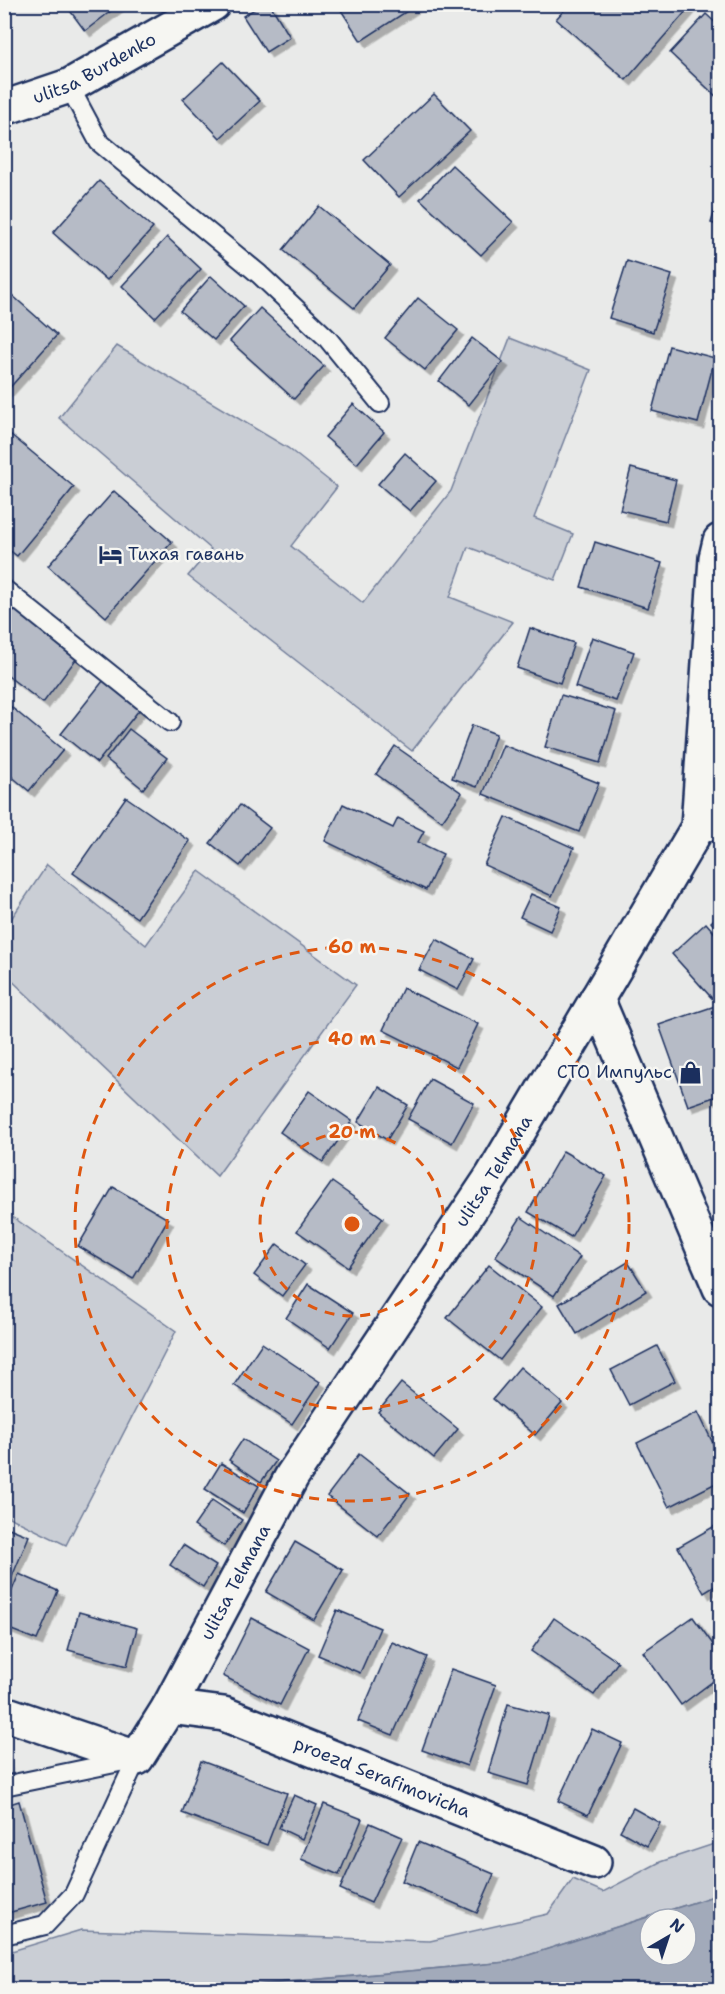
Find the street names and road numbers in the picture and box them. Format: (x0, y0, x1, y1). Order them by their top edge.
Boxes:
street label: ulitsa Burdenko (30, 27, 160, 109)
street label: ulitsa Telmana (450, 1111, 538, 1232)
street label: ulitsa Telmana (195, 1520, 276, 1644)
street label: proezd Serafimovicha (291, 1731, 474, 1823)

